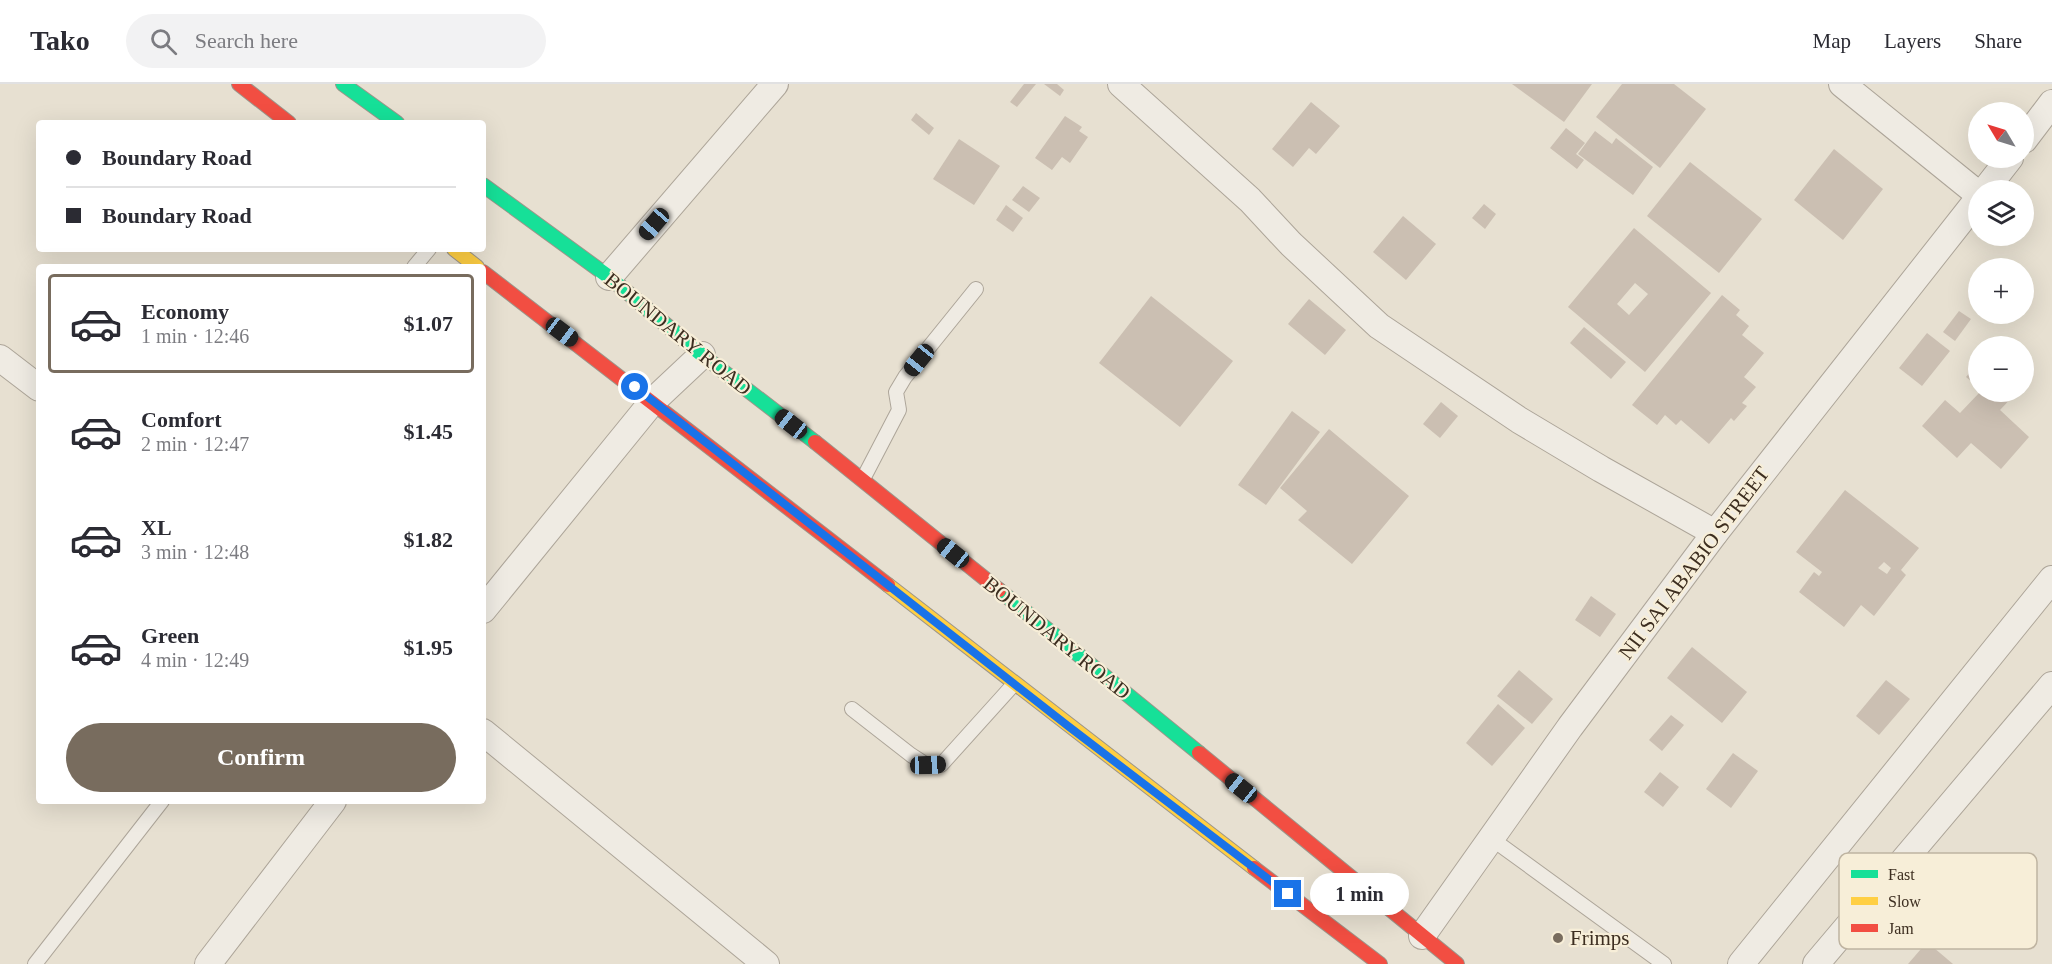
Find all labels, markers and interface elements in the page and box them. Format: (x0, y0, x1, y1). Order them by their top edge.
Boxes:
search box (126, 14, 546, 68)
text: Tako (30, 25, 90, 56)
icon: search (147, 25, 180, 58)
text: Search here (195, 28, 298, 53)
text: Map (1813, 29, 1851, 53)
text: Layers (1884, 29, 1941, 53)
text: Share (1974, 29, 2022, 53)
north arrow (1968, 102, 2034, 168)
map controls (1968, 102, 2034, 402)
text: Boundary Road (102, 145, 252, 170)
button: layers (1968, 180, 2034, 246)
text: Boundary Road (102, 203, 252, 228)
car (635, 205, 673, 243)
button: + (1968, 258, 2034, 324)
street label: BOUNDARY ROAD (600, 267, 756, 401)
icon: car (69, 297, 123, 351)
text: Economy (141, 299, 229, 324)
text: $1.07 (404, 311, 453, 336)
car (542, 314, 582, 350)
text: 1 min · 12:46 (141, 325, 249, 347)
button: − (1968, 336, 2034, 402)
car (901, 340, 937, 380)
route start (621, 373, 648, 400)
icon: car (69, 405, 123, 459)
car (771, 406, 811, 442)
text: Comfort (141, 407, 222, 432)
text: $1.45 (404, 419, 453, 444)
text: 2 min · 12:47 (141, 433, 249, 455)
street label: NII SAI ABABIO STREET (1614, 462, 1774, 664)
icon: car (69, 513, 123, 567)
text: XL (141, 515, 172, 540)
text: $1.82 (404, 527, 453, 552)
car (933, 535, 973, 571)
text: 3 min · 12:48 (141, 541, 249, 563)
street label: BOUNDARY ROAD (979, 571, 1135, 705)
icon: car (69, 621, 123, 675)
text: Green (141, 623, 199, 648)
text: $1.95 (404, 635, 453, 660)
text: 4 min · 12:49 (141, 649, 249, 671)
button: Confirm (66, 723, 456, 792)
car (910, 755, 946, 775)
car (1221, 770, 1261, 806)
legend (1839, 853, 2037, 949)
text: Fast (1888, 866, 1915, 883)
callout: 1 min (1309, 873, 1408, 915)
route end (1274, 880, 1301, 907)
text: 1 min (1335, 883, 1384, 905)
text: Slow (1888, 893, 1921, 910)
text: Jam (1888, 920, 1914, 937)
place label: Frimps (1570, 926, 1630, 950)
marker: Frimps (1551, 931, 1565, 945)

